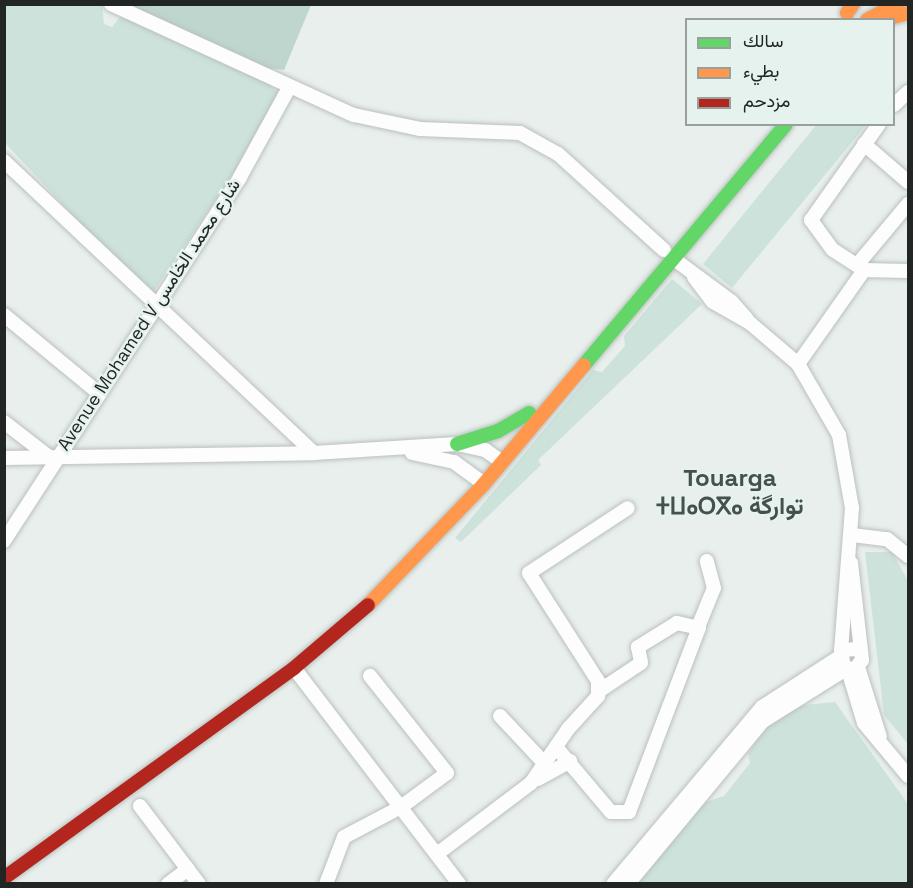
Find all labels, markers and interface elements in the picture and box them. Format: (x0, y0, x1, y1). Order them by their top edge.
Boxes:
legend (685, 18, 895, 126)
text: سالك (743, 29, 783, 52)
text: بطيء (743, 59, 779, 82)
text: مزدحم (743, 89, 790, 112)
street label: Avenue Mohamed V شارع محمد الخامس (53, 175, 245, 455)
district label: Touarga ⵜⵡⴰⵔⴳⴰ توارگة (656, 464, 804, 520)

